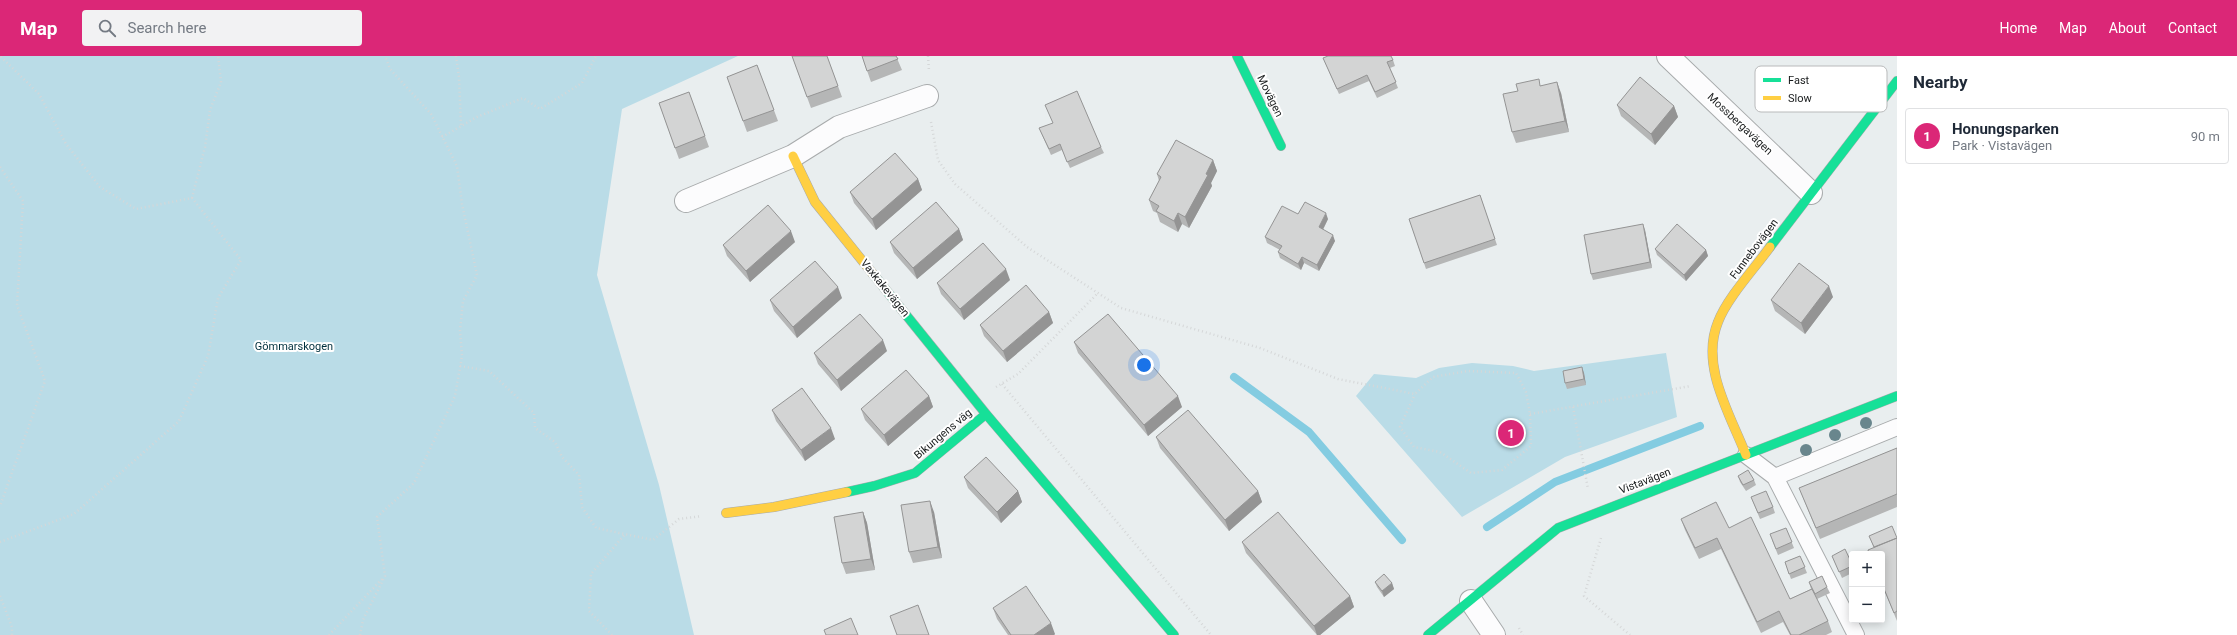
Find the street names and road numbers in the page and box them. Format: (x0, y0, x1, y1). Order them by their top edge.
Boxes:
street label: Movägen (1254, 73, 1286, 119)
street label: Mossbergavägen (1705, 91, 1775, 157)
street label: Funnebovägen (1727, 216, 1781, 282)
street label: Vaxkakevägen (858, 257, 912, 319)
street label: Bikungens väg (912, 406, 974, 462)
street label: Vistavägen (1617, 465, 1673, 497)

